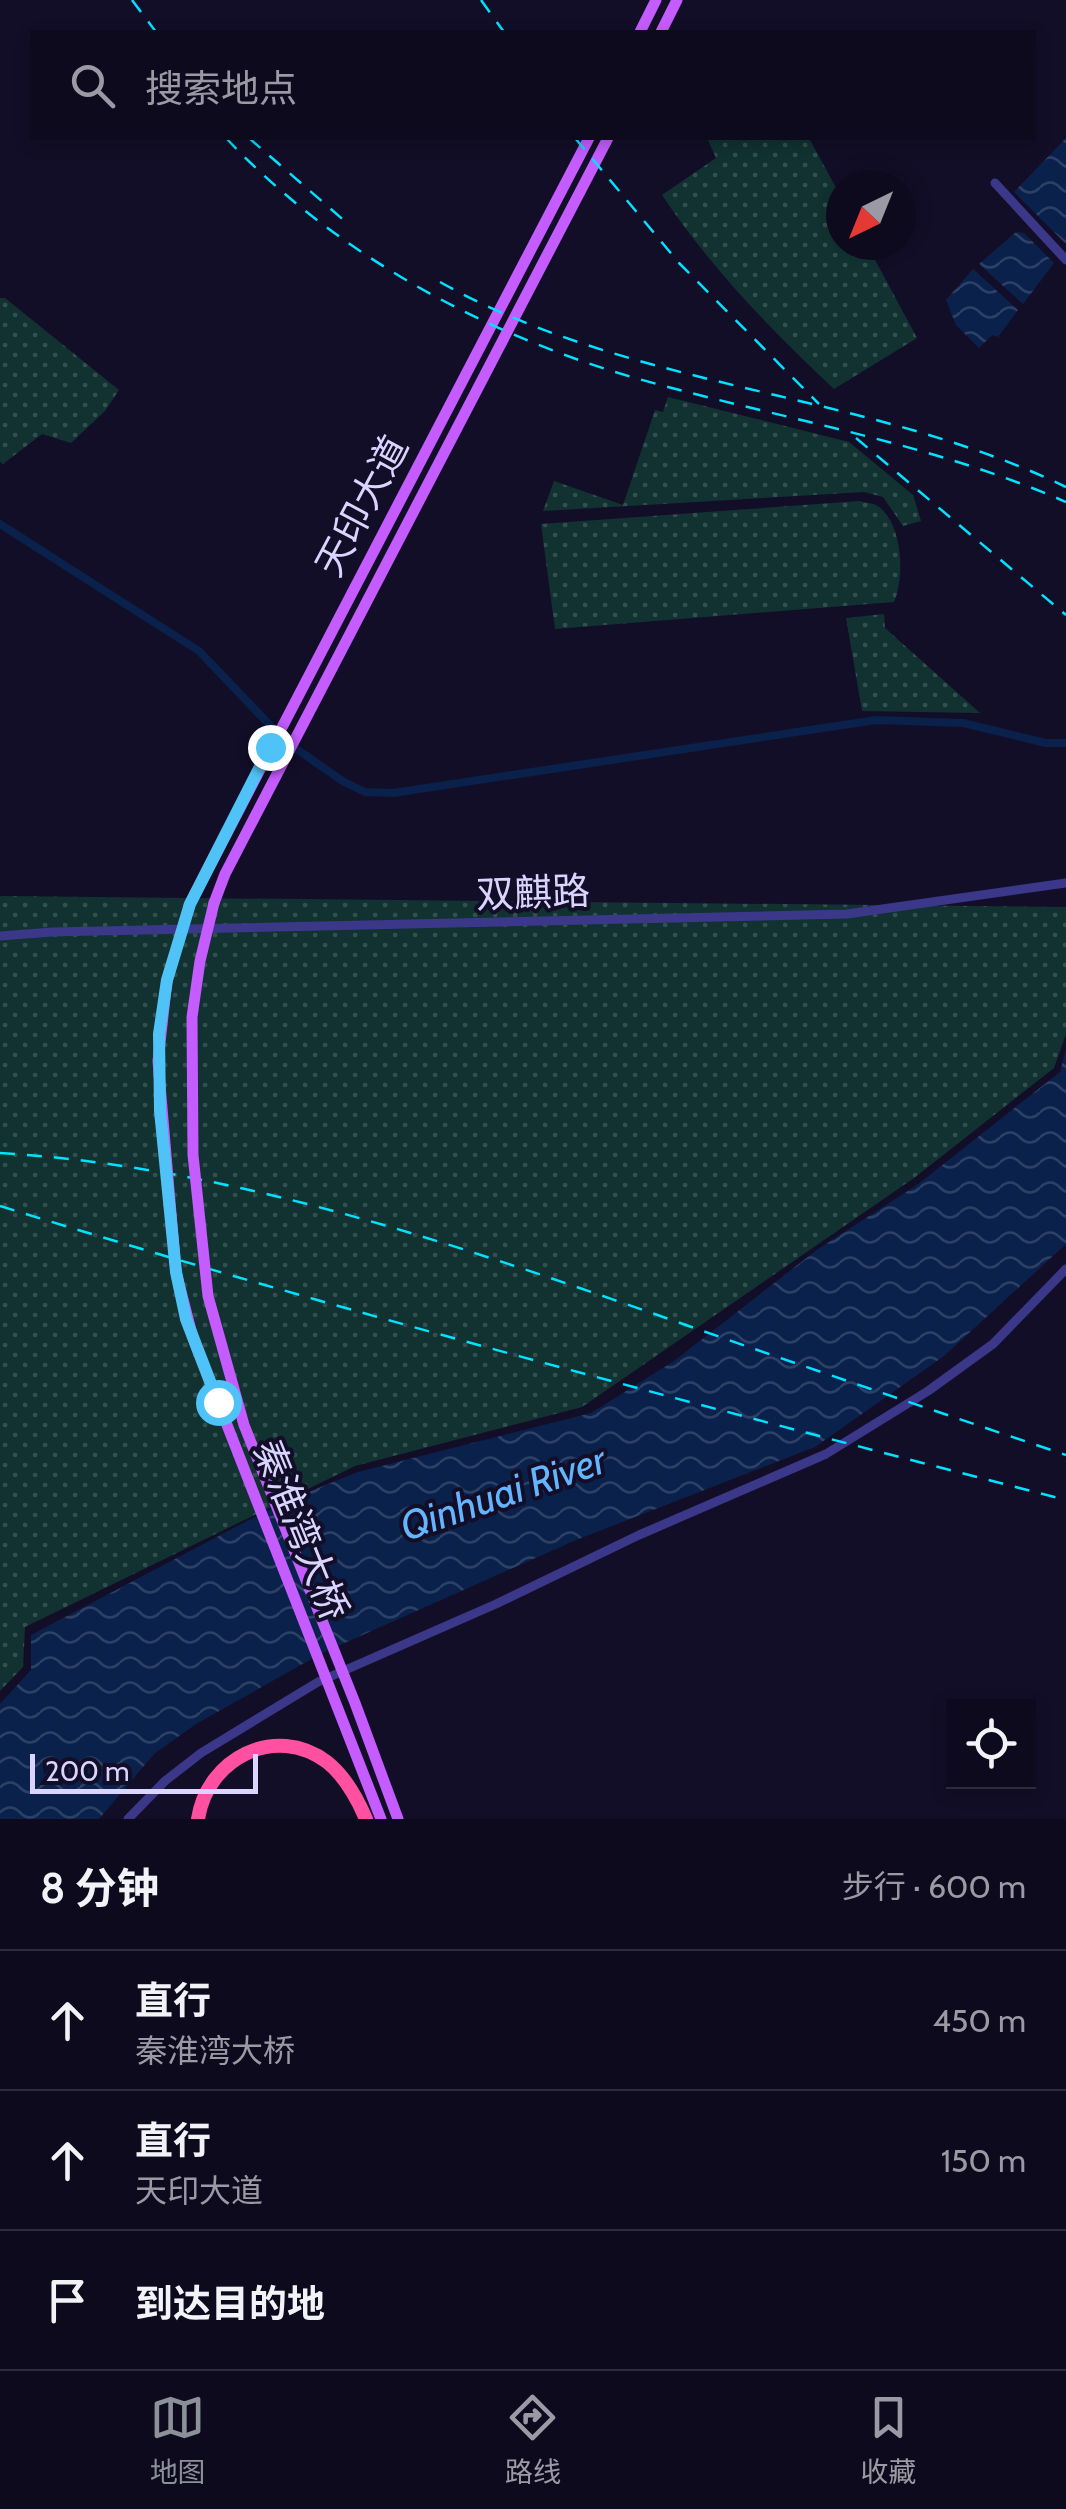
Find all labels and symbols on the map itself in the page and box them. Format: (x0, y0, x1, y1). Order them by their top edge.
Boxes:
north arrow (826, 170, 916, 260)
street label: 天印大道 (305, 428, 418, 584)
route end (248, 725, 294, 771)
street label: 双麒路 (475, 867, 591, 918)
route start (196, 1380, 242, 1426)
street label: 秦淮湾大桥 (244, 1433, 359, 1627)
water label: Qinhuai River (393, 1434, 614, 1551)
scale bar (30, 1749, 258, 1794)

